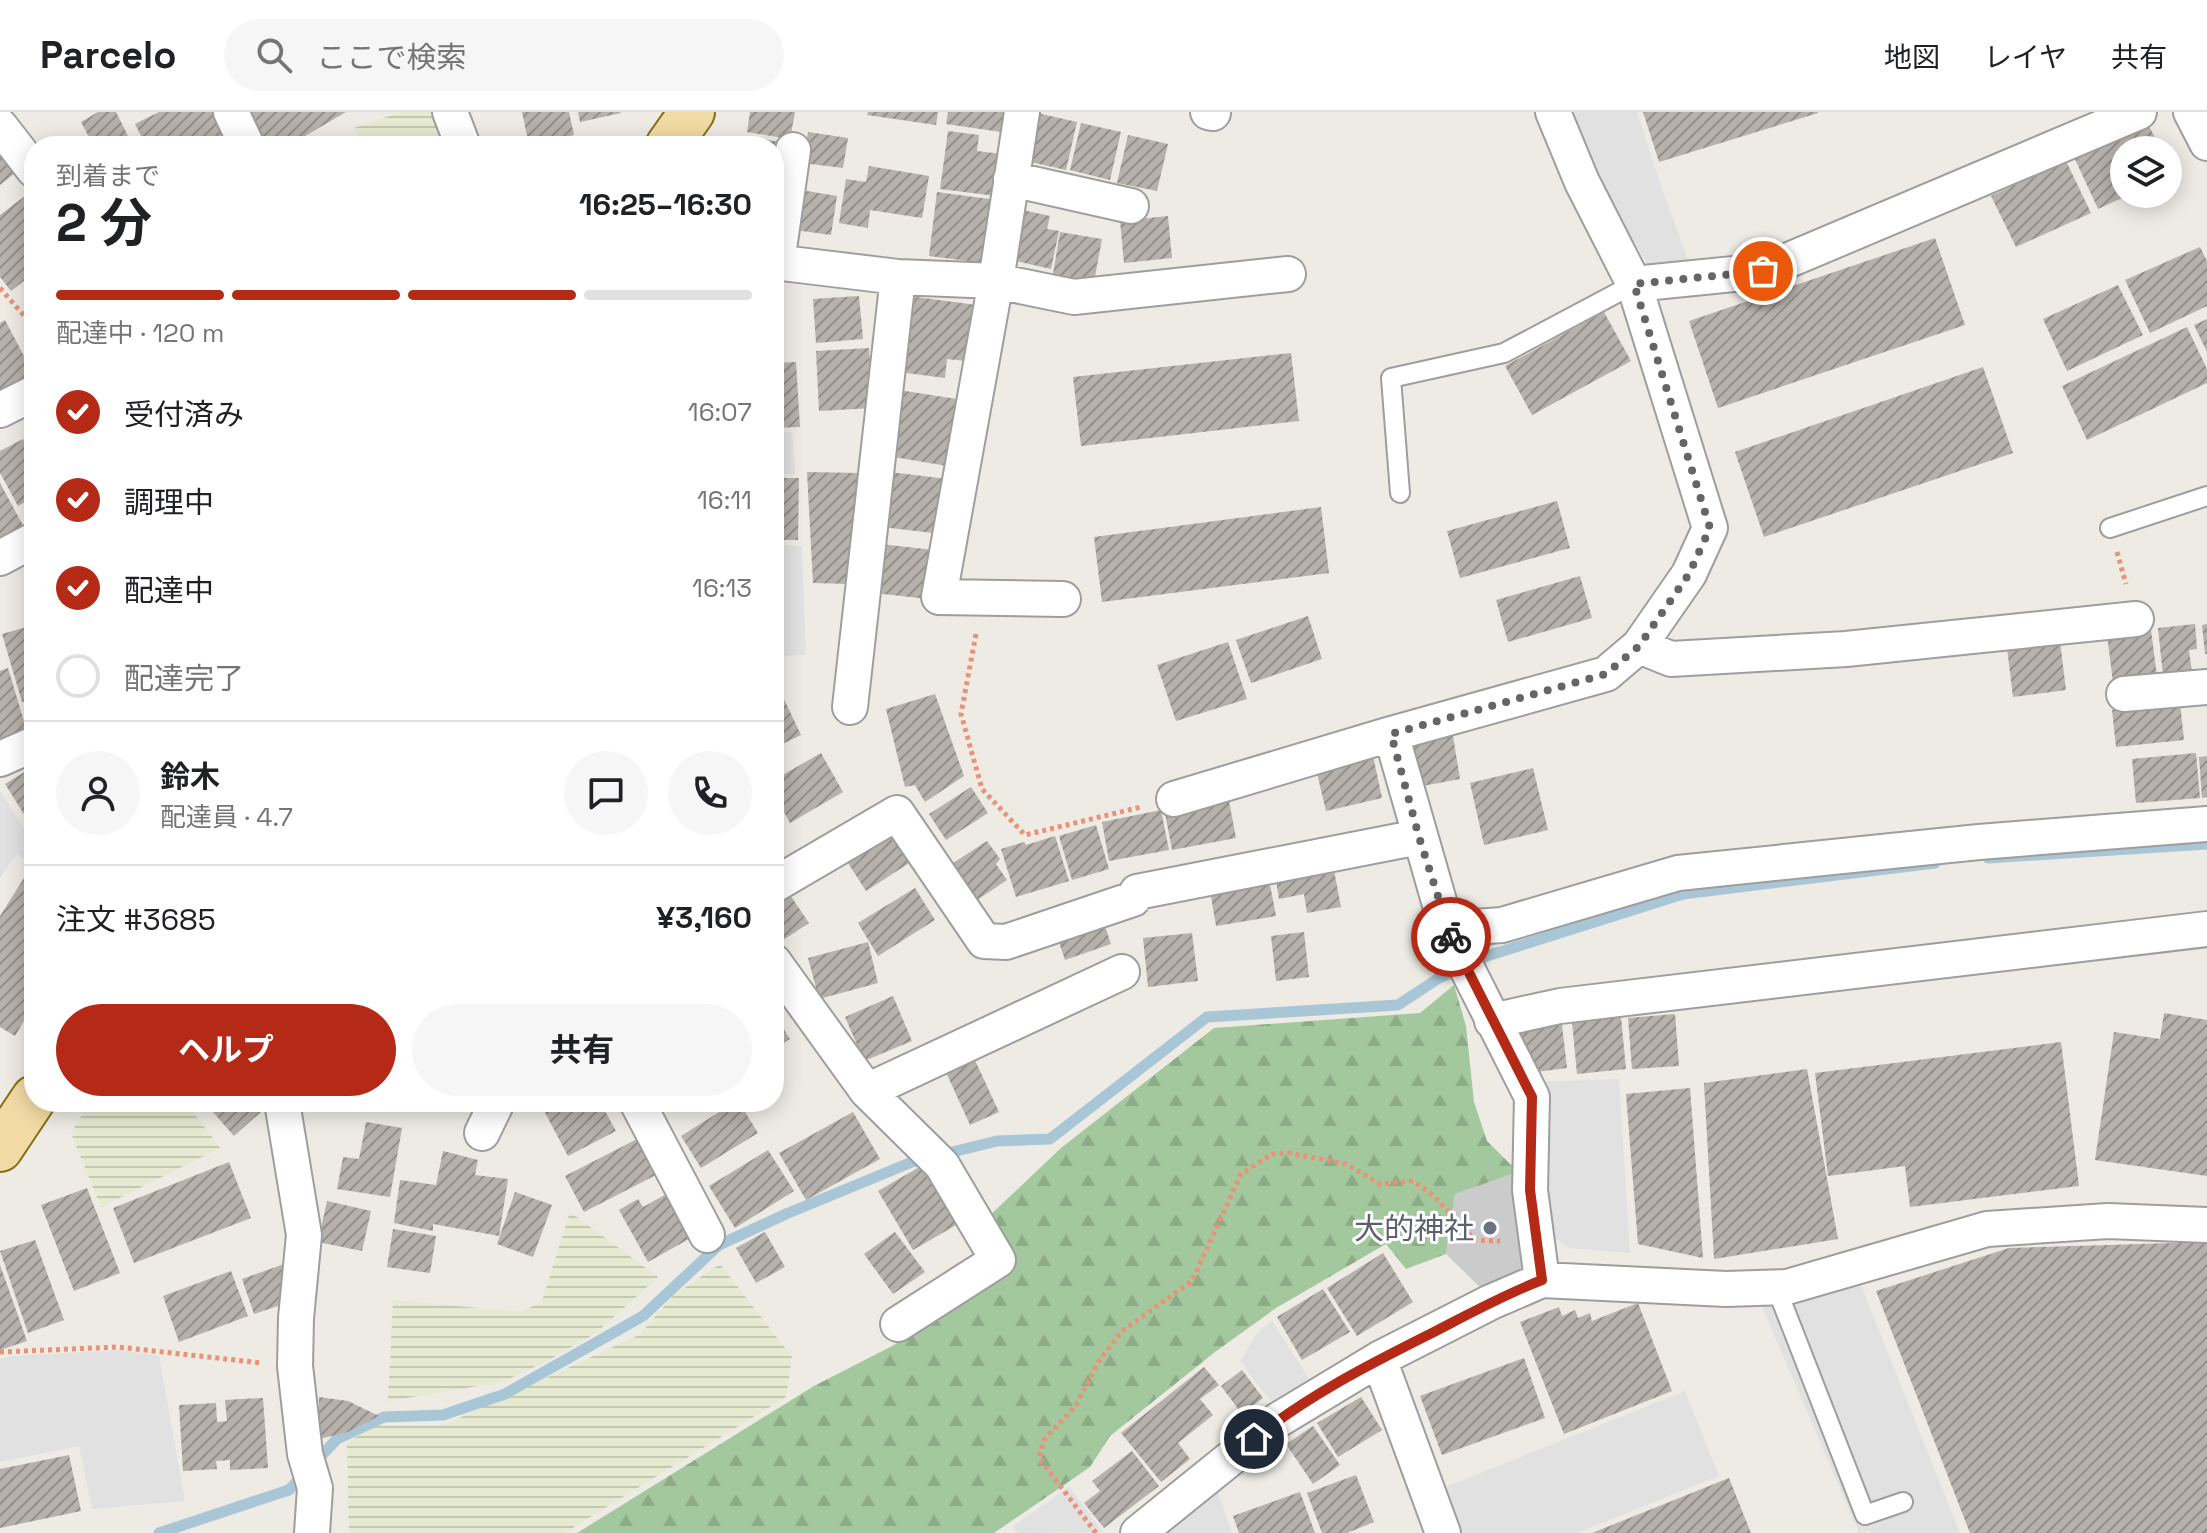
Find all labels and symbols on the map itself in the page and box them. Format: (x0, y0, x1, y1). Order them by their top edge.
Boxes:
pin (1729, 237, 1797, 305)
courier (1411, 897, 1491, 977)
place label: 大的神社 (1354, 1209, 1474, 1248)
marker: 大的神社 (1481, 1219, 1499, 1237)
pin (1220, 1405, 1288, 1473)

